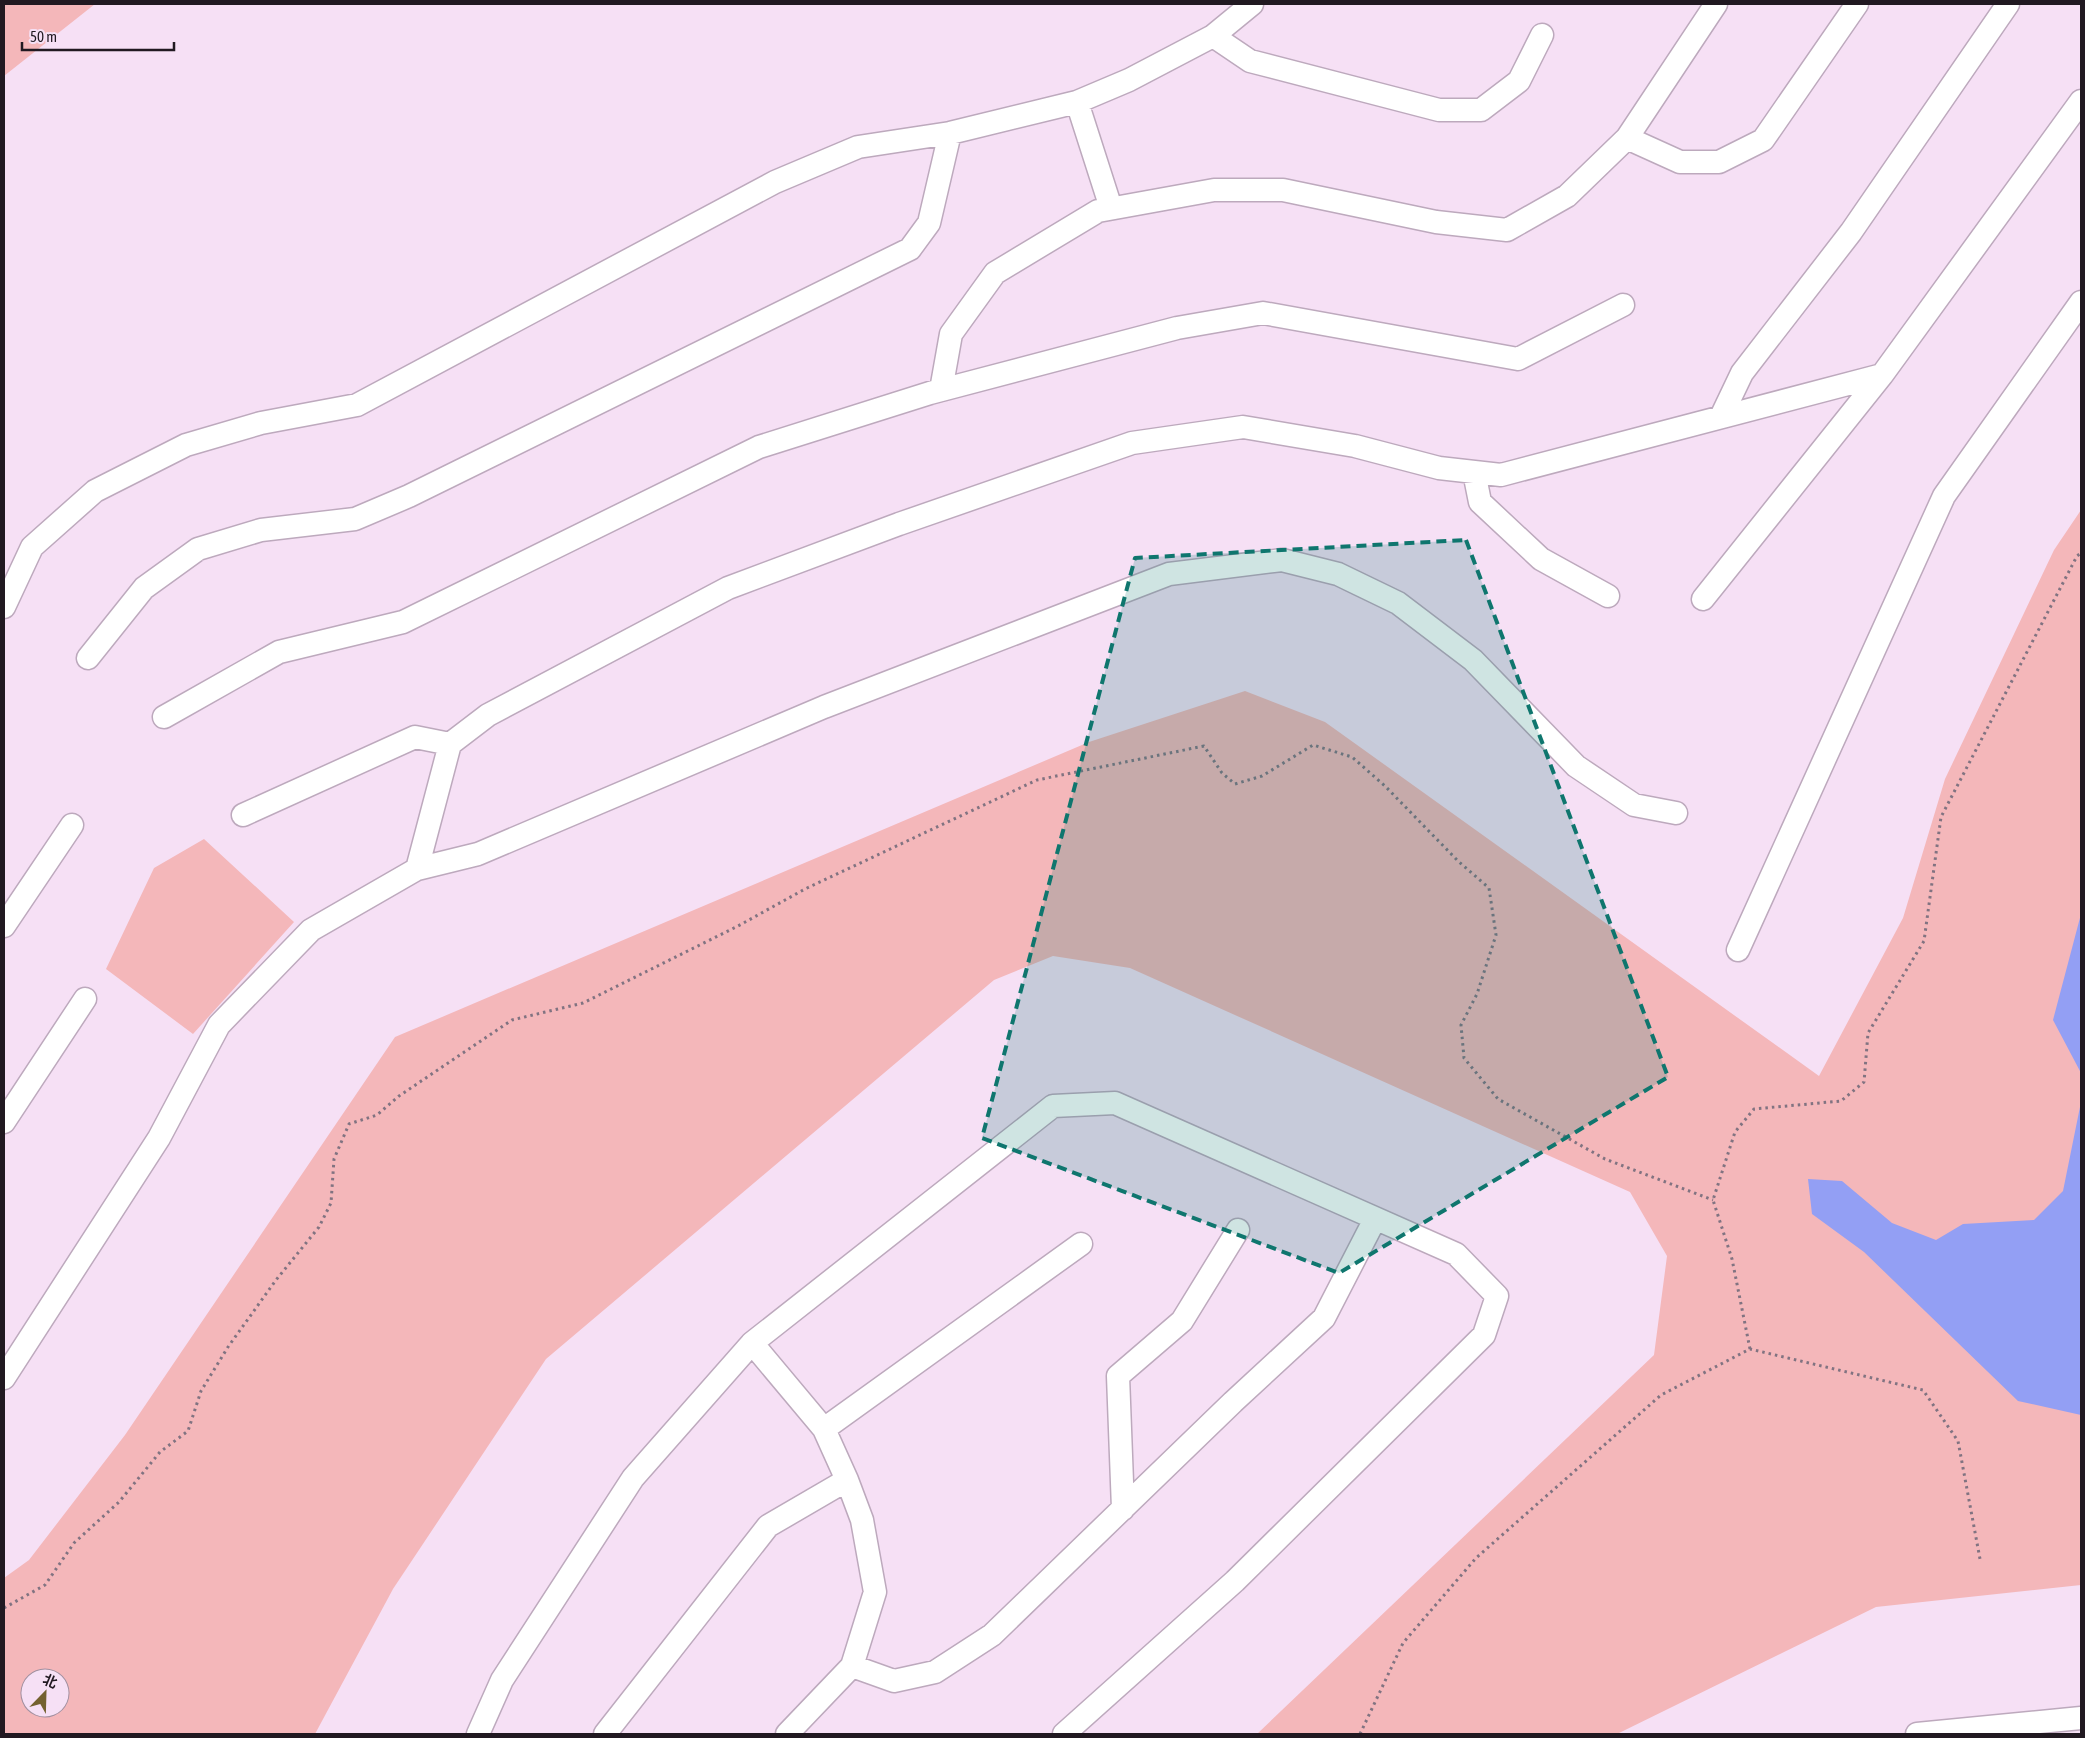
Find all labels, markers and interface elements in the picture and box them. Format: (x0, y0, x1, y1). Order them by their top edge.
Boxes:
scale bar (22, 20, 175, 52)
text: 50 m (30, 28, 57, 45)
north arrow (20, 1668, 70, 1718)
text: 北 (41, 1671, 60, 1691)

